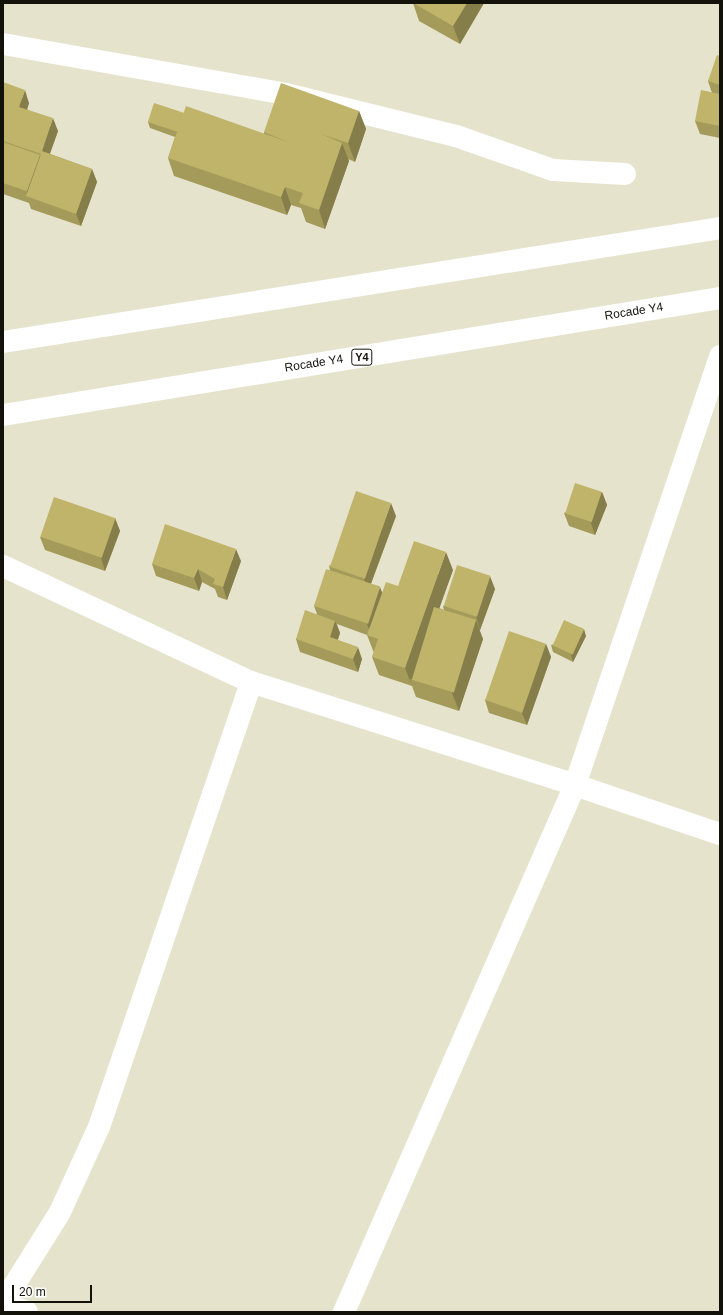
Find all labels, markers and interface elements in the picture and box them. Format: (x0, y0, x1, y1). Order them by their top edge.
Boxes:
street label: Rocade Y4 (604, 300, 664, 324)
road number: Y4 (351, 348, 373, 366)
street label: Rocade Y4 (284, 352, 344, 376)
scale bar (14, 1277, 94, 1303)
text: 20 m (19, 1285, 46, 1299)

